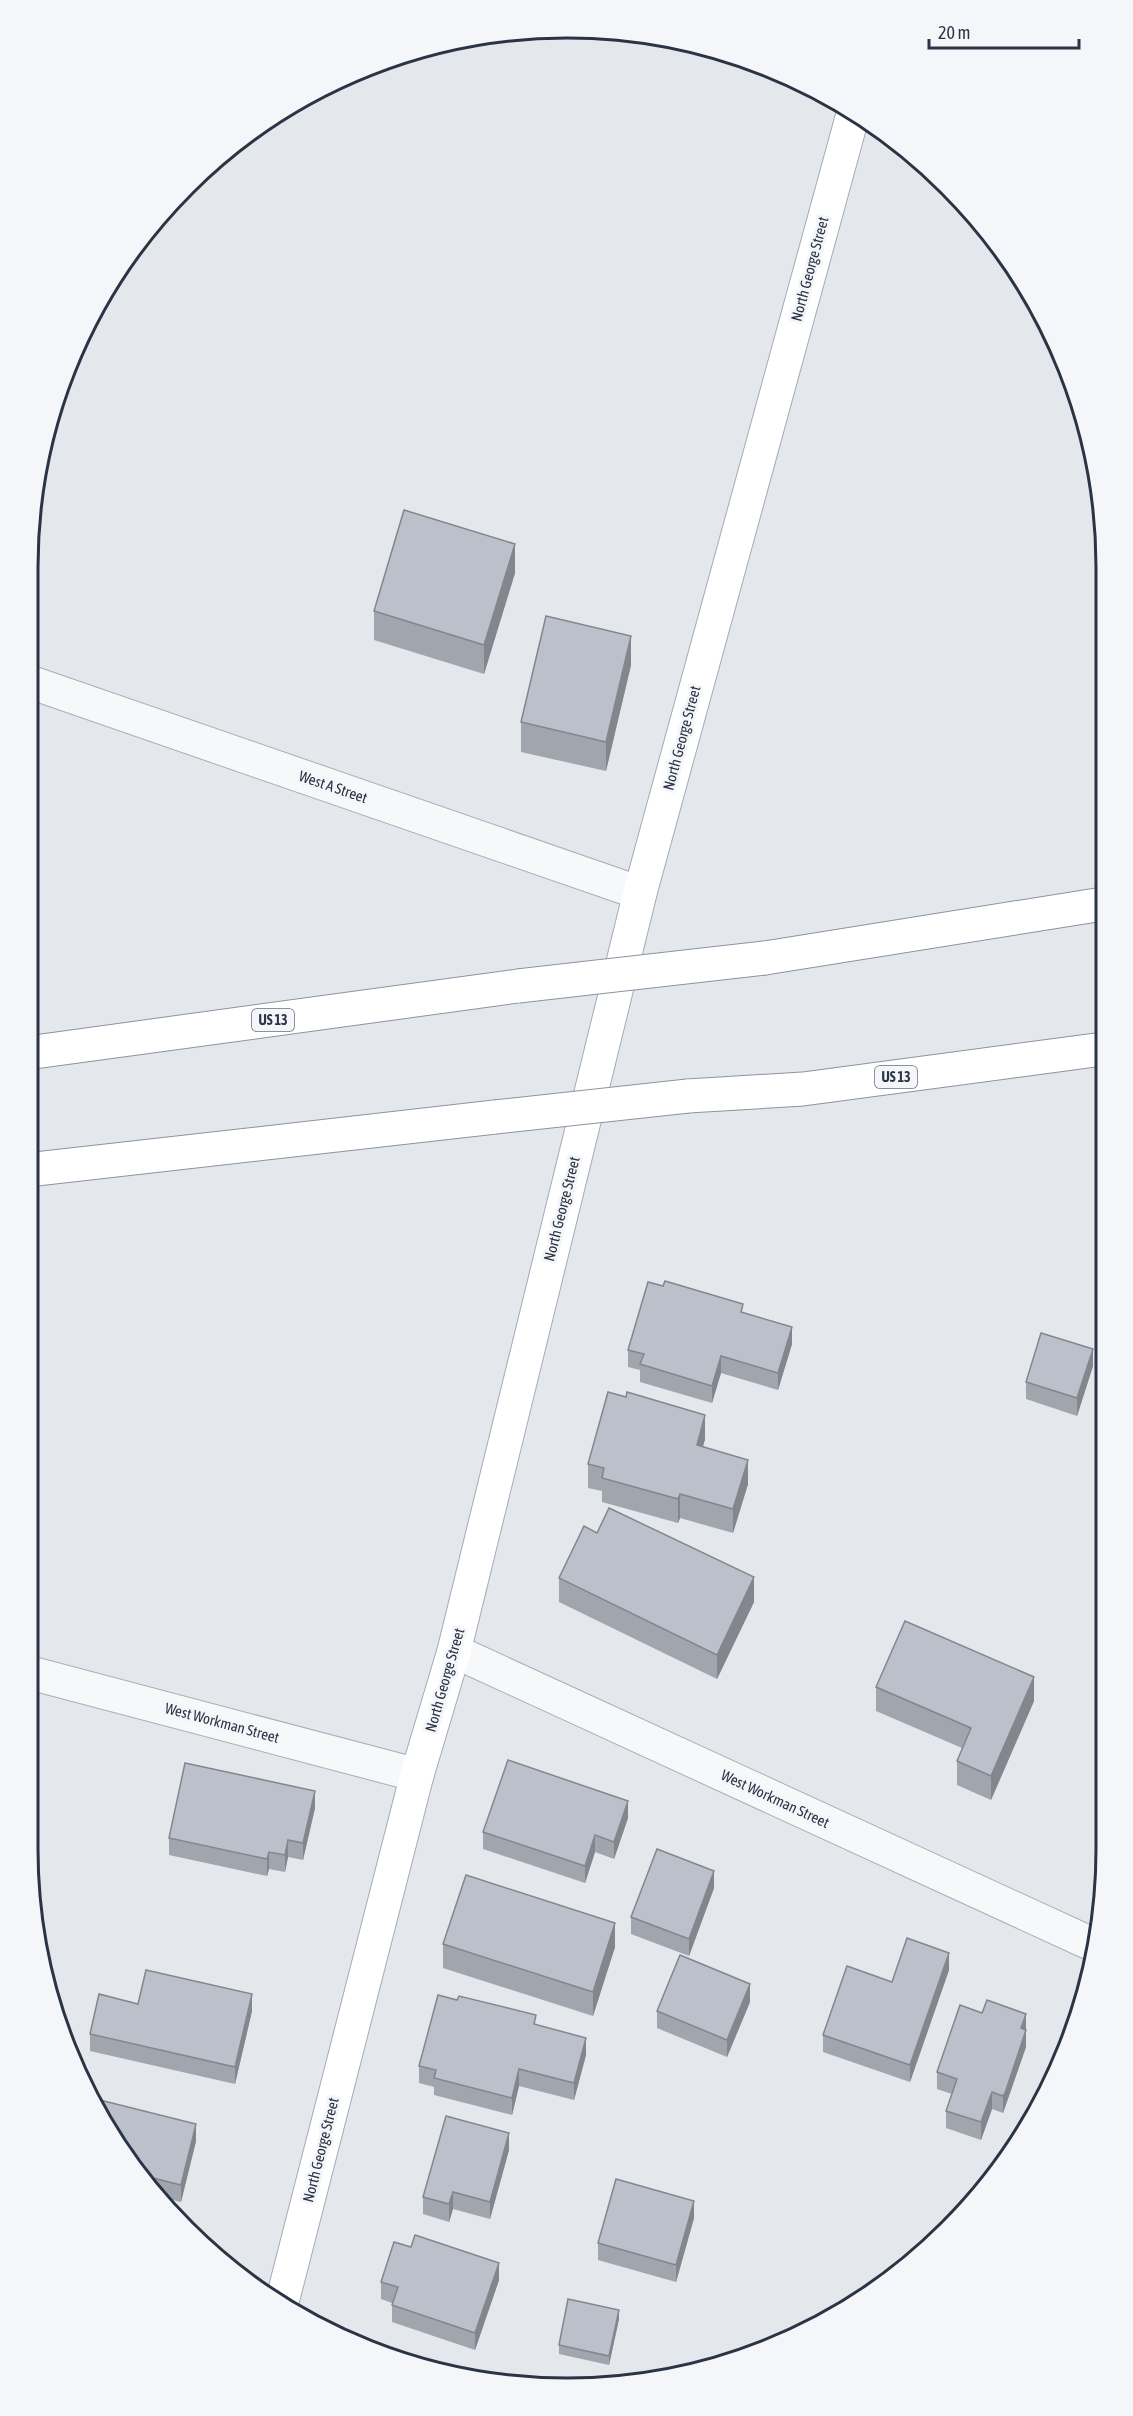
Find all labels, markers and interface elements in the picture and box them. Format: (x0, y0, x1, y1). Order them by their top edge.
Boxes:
scale bar (929, 12, 1079, 50)
text: 20 m (938, 22, 970, 43)
street label: North George Street (787, 215, 832, 323)
street label: North George Street (659, 684, 704, 792)
street label: West A Street (297, 767, 370, 806)
road number: US 13 (252, 1009, 294, 1031)
road number: US 13 (875, 1066, 917, 1088)
street label: North George Street (540, 1155, 583, 1263)
street label: North George Street (422, 1626, 468, 1734)
street label: West Workman Street (163, 1699, 281, 1746)
street label: West Workman Street (718, 1766, 832, 1831)
street label: North George Street (299, 2096, 342, 2204)

